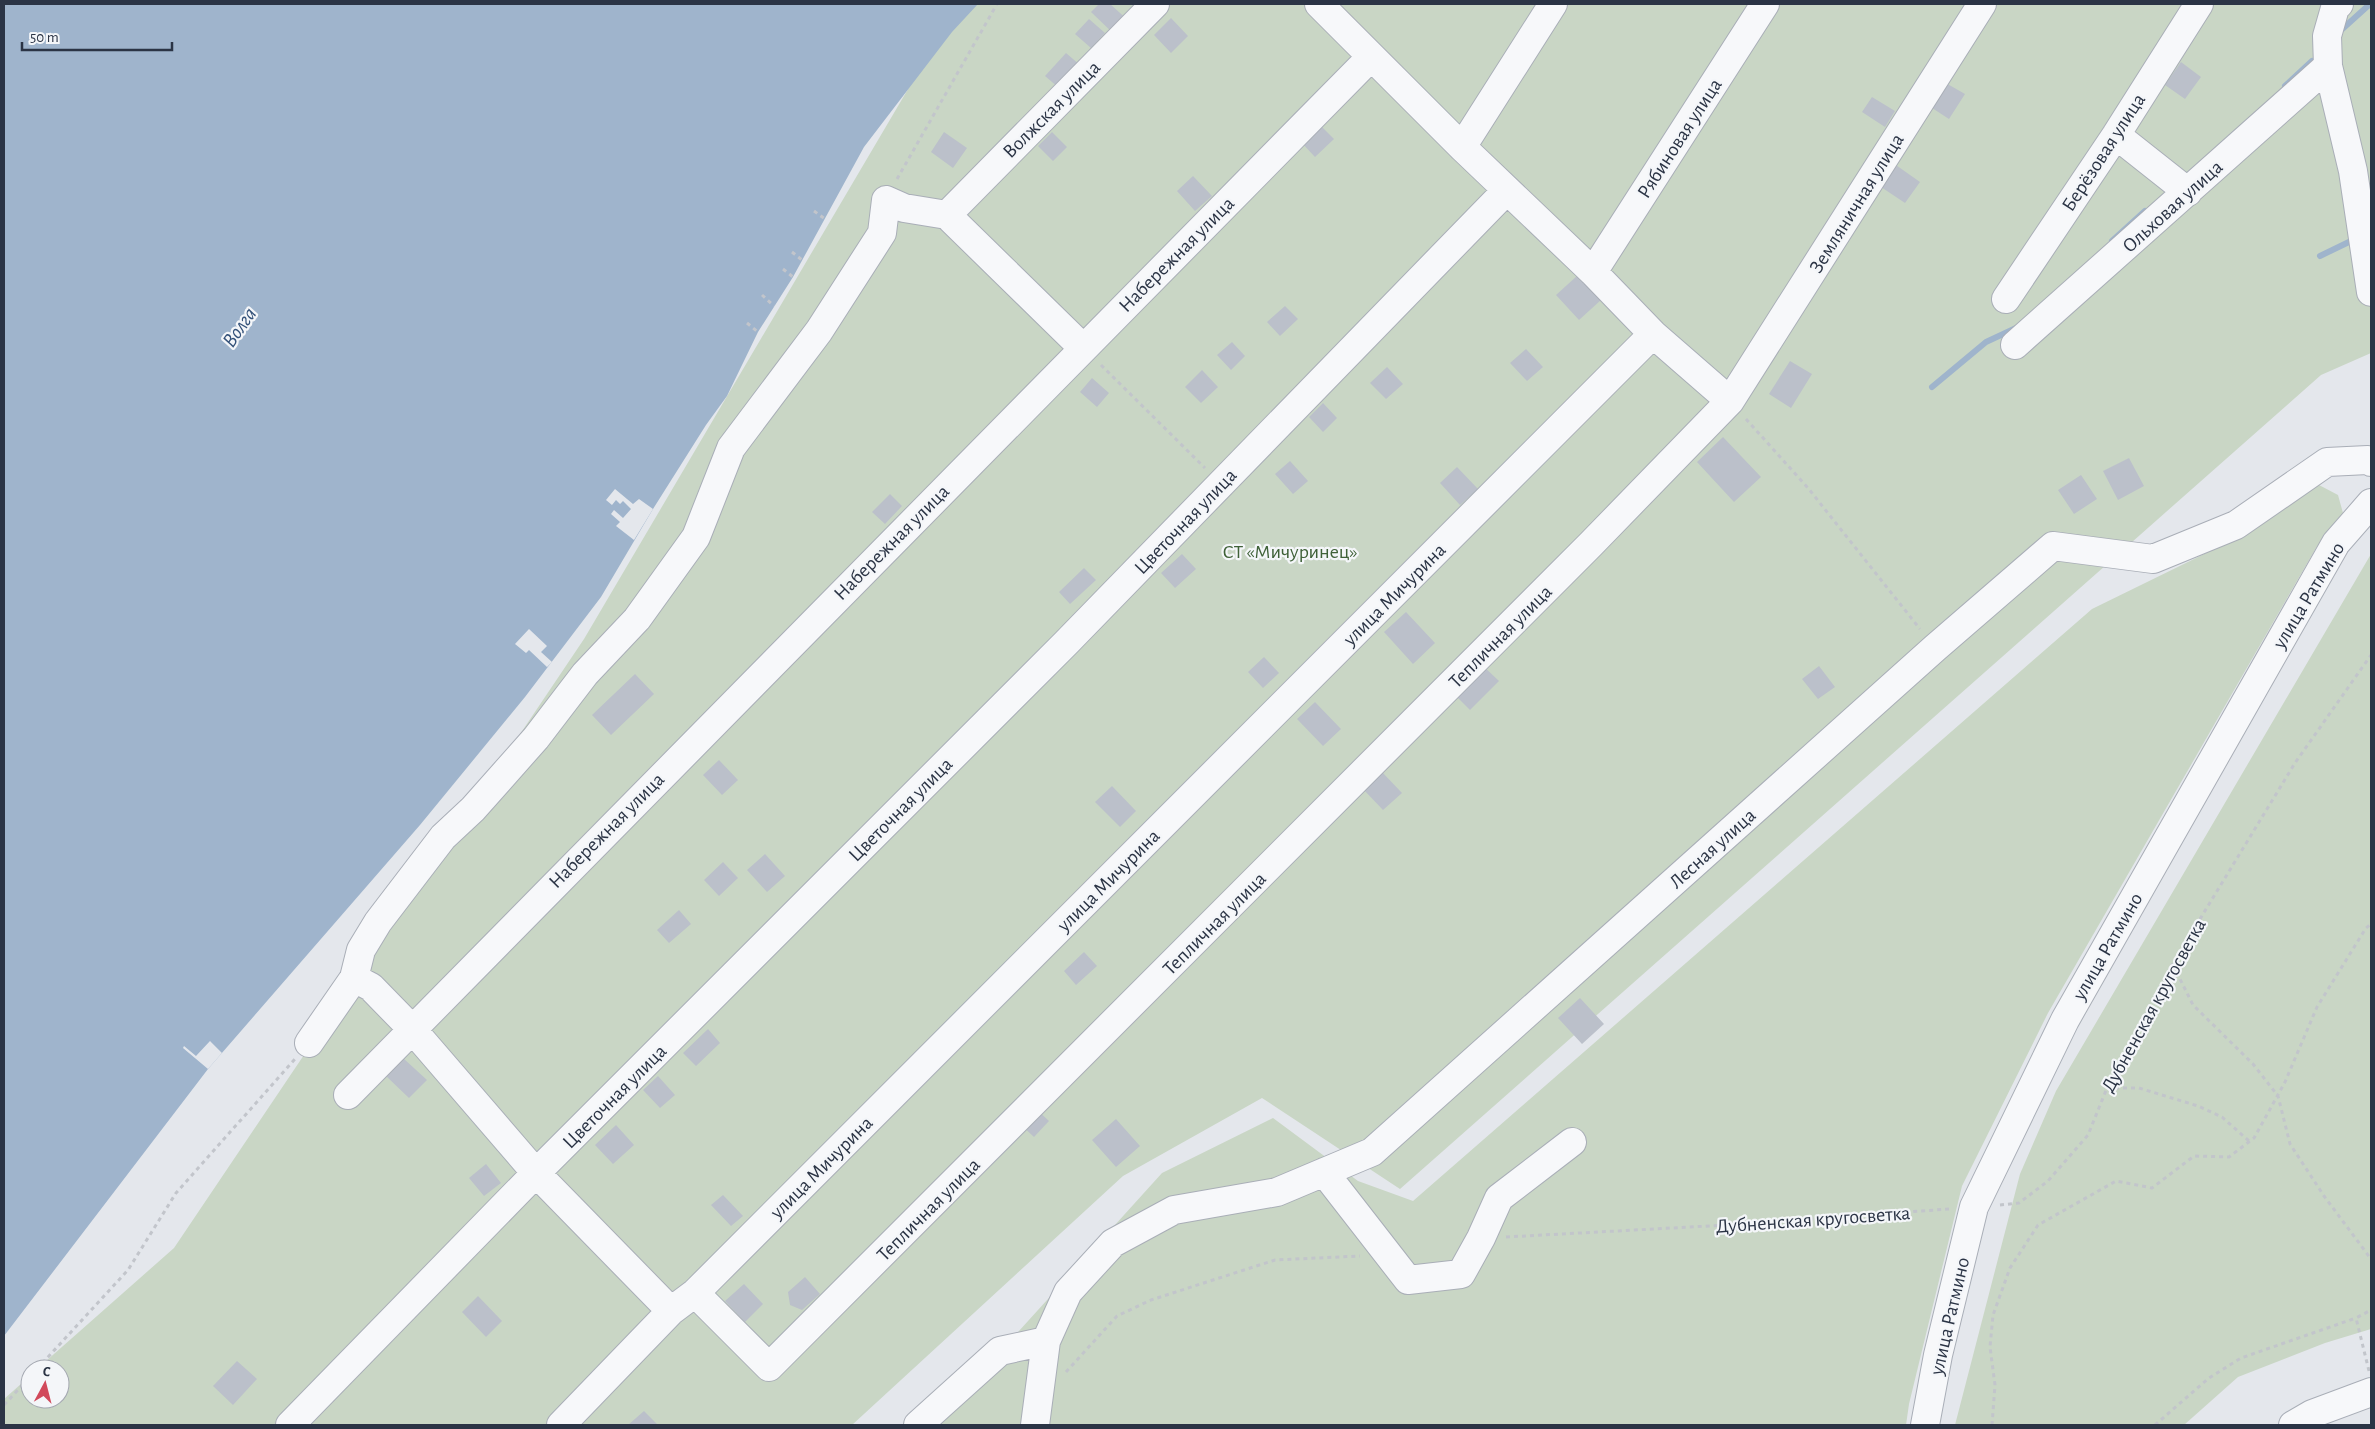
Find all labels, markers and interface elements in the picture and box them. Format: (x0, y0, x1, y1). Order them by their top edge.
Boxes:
scale bar (22, 20, 172, 52)
text: 50 m (30, 30, 59, 45)
street label: Волжская улица (999, 57, 1104, 162)
street label: Рябиновая улица (1634, 75, 1726, 202)
street label: Берёзовая улица (2058, 90, 2149, 215)
street label: Земляничная улица (1806, 130, 1908, 277)
street label: Ольховая улица (2119, 157, 2227, 257)
street label: Набережная улица (1115, 193, 1238, 316)
water label: Волга (218, 304, 260, 351)
street label: Цветочная улица (1131, 465, 1241, 578)
street label: Набережная улица (830, 481, 953, 604)
street label: улица Ратмино (2269, 539, 2348, 653)
street label: улица Мичурина (1339, 540, 1450, 650)
park label: СТ «Мичуринец» (1222, 542, 1358, 562)
street label: Тепличная улица (1445, 581, 1556, 692)
street label: Цветочная улица (845, 754, 957, 866)
street label: Набережная улица (545, 769, 668, 892)
street label: Лесная улица (1666, 805, 1760, 892)
street label: улица Мичурина (1053, 826, 1164, 936)
street label: Тепличная улица (1159, 868, 1270, 979)
street label: улица Ратмино (2069, 890, 2147, 1004)
street label: Дубненская кругосветка (2098, 915, 2210, 1096)
street label: Цветочная улица (559, 1041, 671, 1153)
street label: улица Мичурина (766, 1113, 877, 1223)
street label: Тепличная улица (873, 1154, 984, 1265)
street label: Дубненская кругосветка (1715, 1203, 1911, 1237)
street label: улица Ратмино (1927, 1255, 1973, 1378)
north arrow (20, 1359, 70, 1409)
text: С (42, 1365, 51, 1380)

